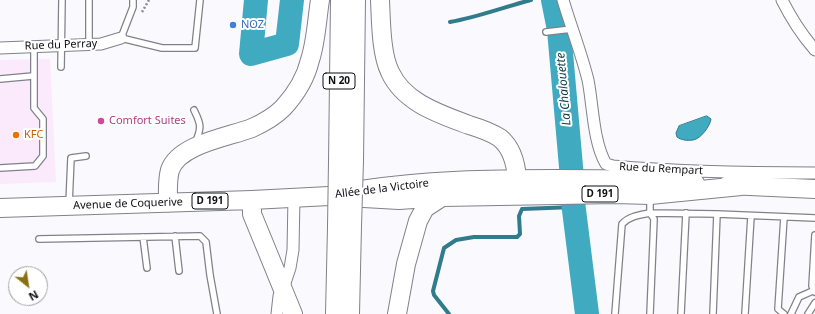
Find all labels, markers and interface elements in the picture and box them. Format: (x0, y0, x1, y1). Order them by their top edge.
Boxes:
place label: NOZ (241, 18, 264, 32)
marker: NOZ (228, 20, 238, 30)
street label: Rue du Perray (24, 37, 98, 53)
water label: La Chalouette (554, 52, 574, 126)
road number: N 20 (323, 73, 355, 89)
place label: Comfort Suites (109, 114, 186, 128)
marker: Comfort Suites (96, 116, 106, 126)
place label: KFC (24, 128, 43, 142)
marker: KFC (11, 130, 21, 140)
street label: Rue du Rempart (619, 160, 703, 178)
street label: Allée de la Victoire (334, 177, 430, 201)
road number: D 191 (582, 186, 618, 202)
road number: D 191 (192, 193, 228, 209)
street label: Avenue de Coquerive (73, 195, 183, 213)
north arrow (8, 266, 48, 306)
text: N (26, 287, 41, 305)

